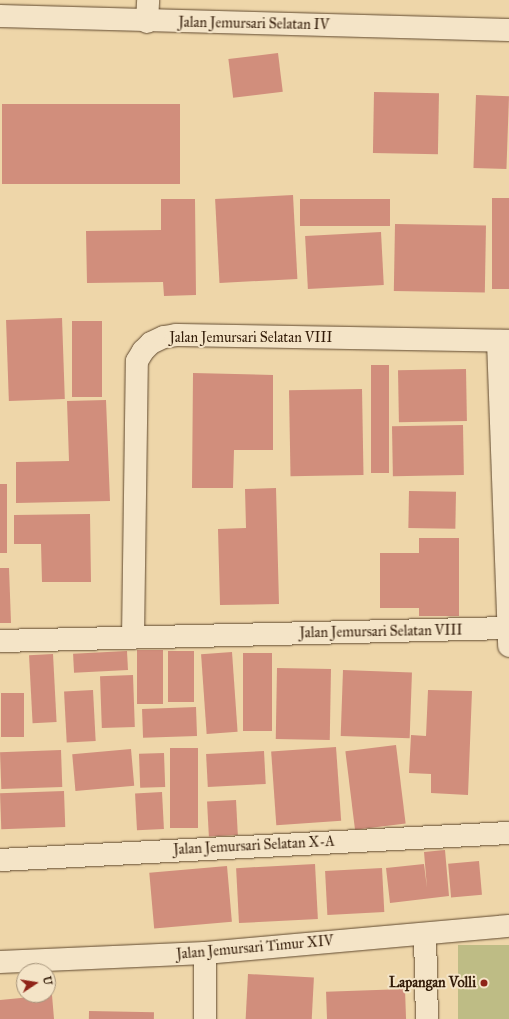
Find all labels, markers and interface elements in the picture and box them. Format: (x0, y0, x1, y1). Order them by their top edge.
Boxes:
street label: Jalan Jemursari Selatan IV (178, 14, 330, 34)
street label: Jalan Jemursari Selatan VIII (169, 330, 333, 346)
street label: Jalan Jemursari Selatan VIII (299, 622, 463, 642)
street label: Jalan Jemursari Selatan X-A (173, 833, 335, 859)
street label: Jalan Jemursari Timur XIV (176, 933, 334, 963)
north arrow (16, 963, 56, 1003)
text: U (40, 975, 55, 986)
place label: Lapangan Volli (389, 975, 476, 991)
marker: Lapangan Volli (479, 978, 489, 988)

